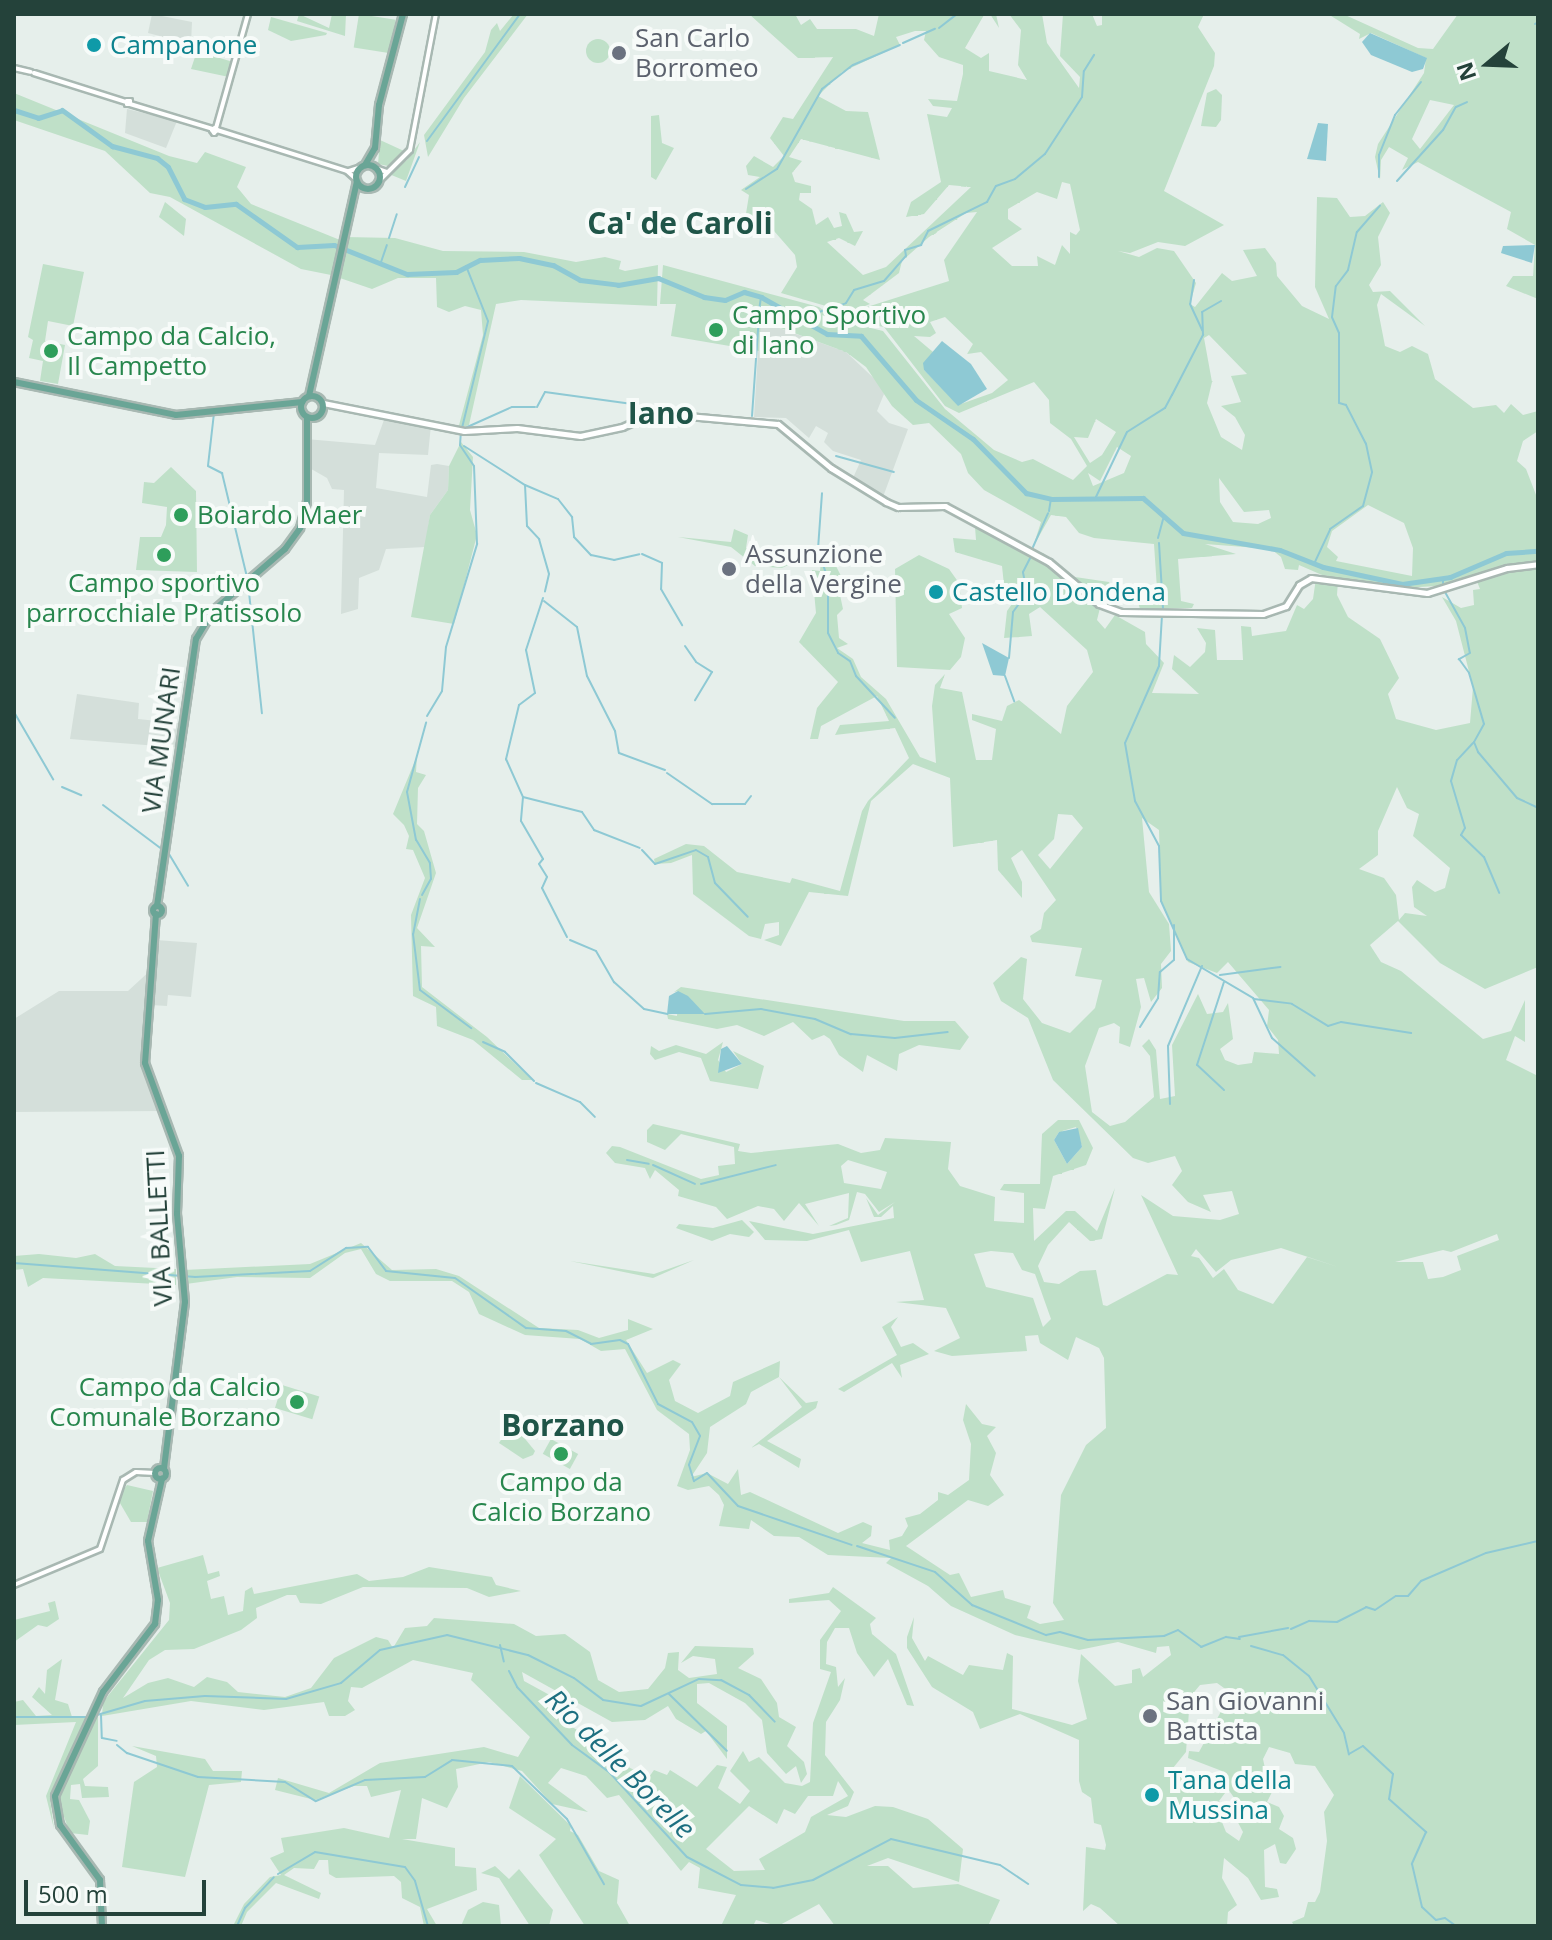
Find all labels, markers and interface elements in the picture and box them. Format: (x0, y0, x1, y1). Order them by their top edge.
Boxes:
place label: San Carlo Borromeo (635, 22, 759, 84)
north arrow (1448, 24, 1528, 104)
place label: Campanone (110, 29, 257, 61)
marker: Campanone (85, 36, 103, 54)
marker: San Carlo Borromeo (610, 44, 628, 62)
text: N (1448, 58, 1482, 85)
district label: Ca' de Caroli (587, 205, 773, 241)
place label: Campo Sportivo di Iano (732, 299, 926, 360)
place label: Campo da Calcio, Il Campetto (67, 320, 276, 382)
marker: Campo Sportivo di Iano (707, 321, 725, 339)
marker: Campo da Calcio, Il Campetto (42, 342, 60, 360)
district label: Iano (628, 395, 694, 431)
place label: Boiardo Maer (197, 499, 362, 531)
marker: Boiardo Maer (172, 506, 190, 524)
place label: Assunzione della Vergine (745, 538, 902, 600)
marker: Campo sportivo parrocchiale Pratissolo (155, 546, 173, 564)
marker: Assunzione della Vergine (720, 560, 738, 578)
place label: Campo sportivo parrocchiale Pratissolo (26, 567, 302, 628)
place label: Castello Dondena (952, 576, 1166, 608)
marker: Castello Dondena (927, 583, 945, 601)
street label: VIA MUNARI (135, 665, 187, 815)
street label: VIA BALLETTI (139, 1149, 179, 1307)
place label: Campo da Calcio Comunale Borzano (49, 1371, 281, 1432)
marker: Campo da Calcio Comunale Borzano (288, 1393, 306, 1411)
district label: Borzano (501, 1407, 625, 1443)
marker: Campo da Calcio Borzano (552, 1445, 570, 1463)
place label: Campo da Calcio Borzano (471, 1466, 651, 1528)
water label: Rio delle Borelle (539, 1681, 703, 1845)
place label: San Giovanni Battista (1166, 1685, 1324, 1746)
marker: San Giovanni Battista (1141, 1707, 1159, 1725)
place label: Tana della Mussina (1168, 1764, 1292, 1826)
marker: Tana della Mussina (1143, 1786, 1161, 1804)
scale bar (28, 1864, 210, 1914)
text: 500 m (38, 1877, 108, 1910)

